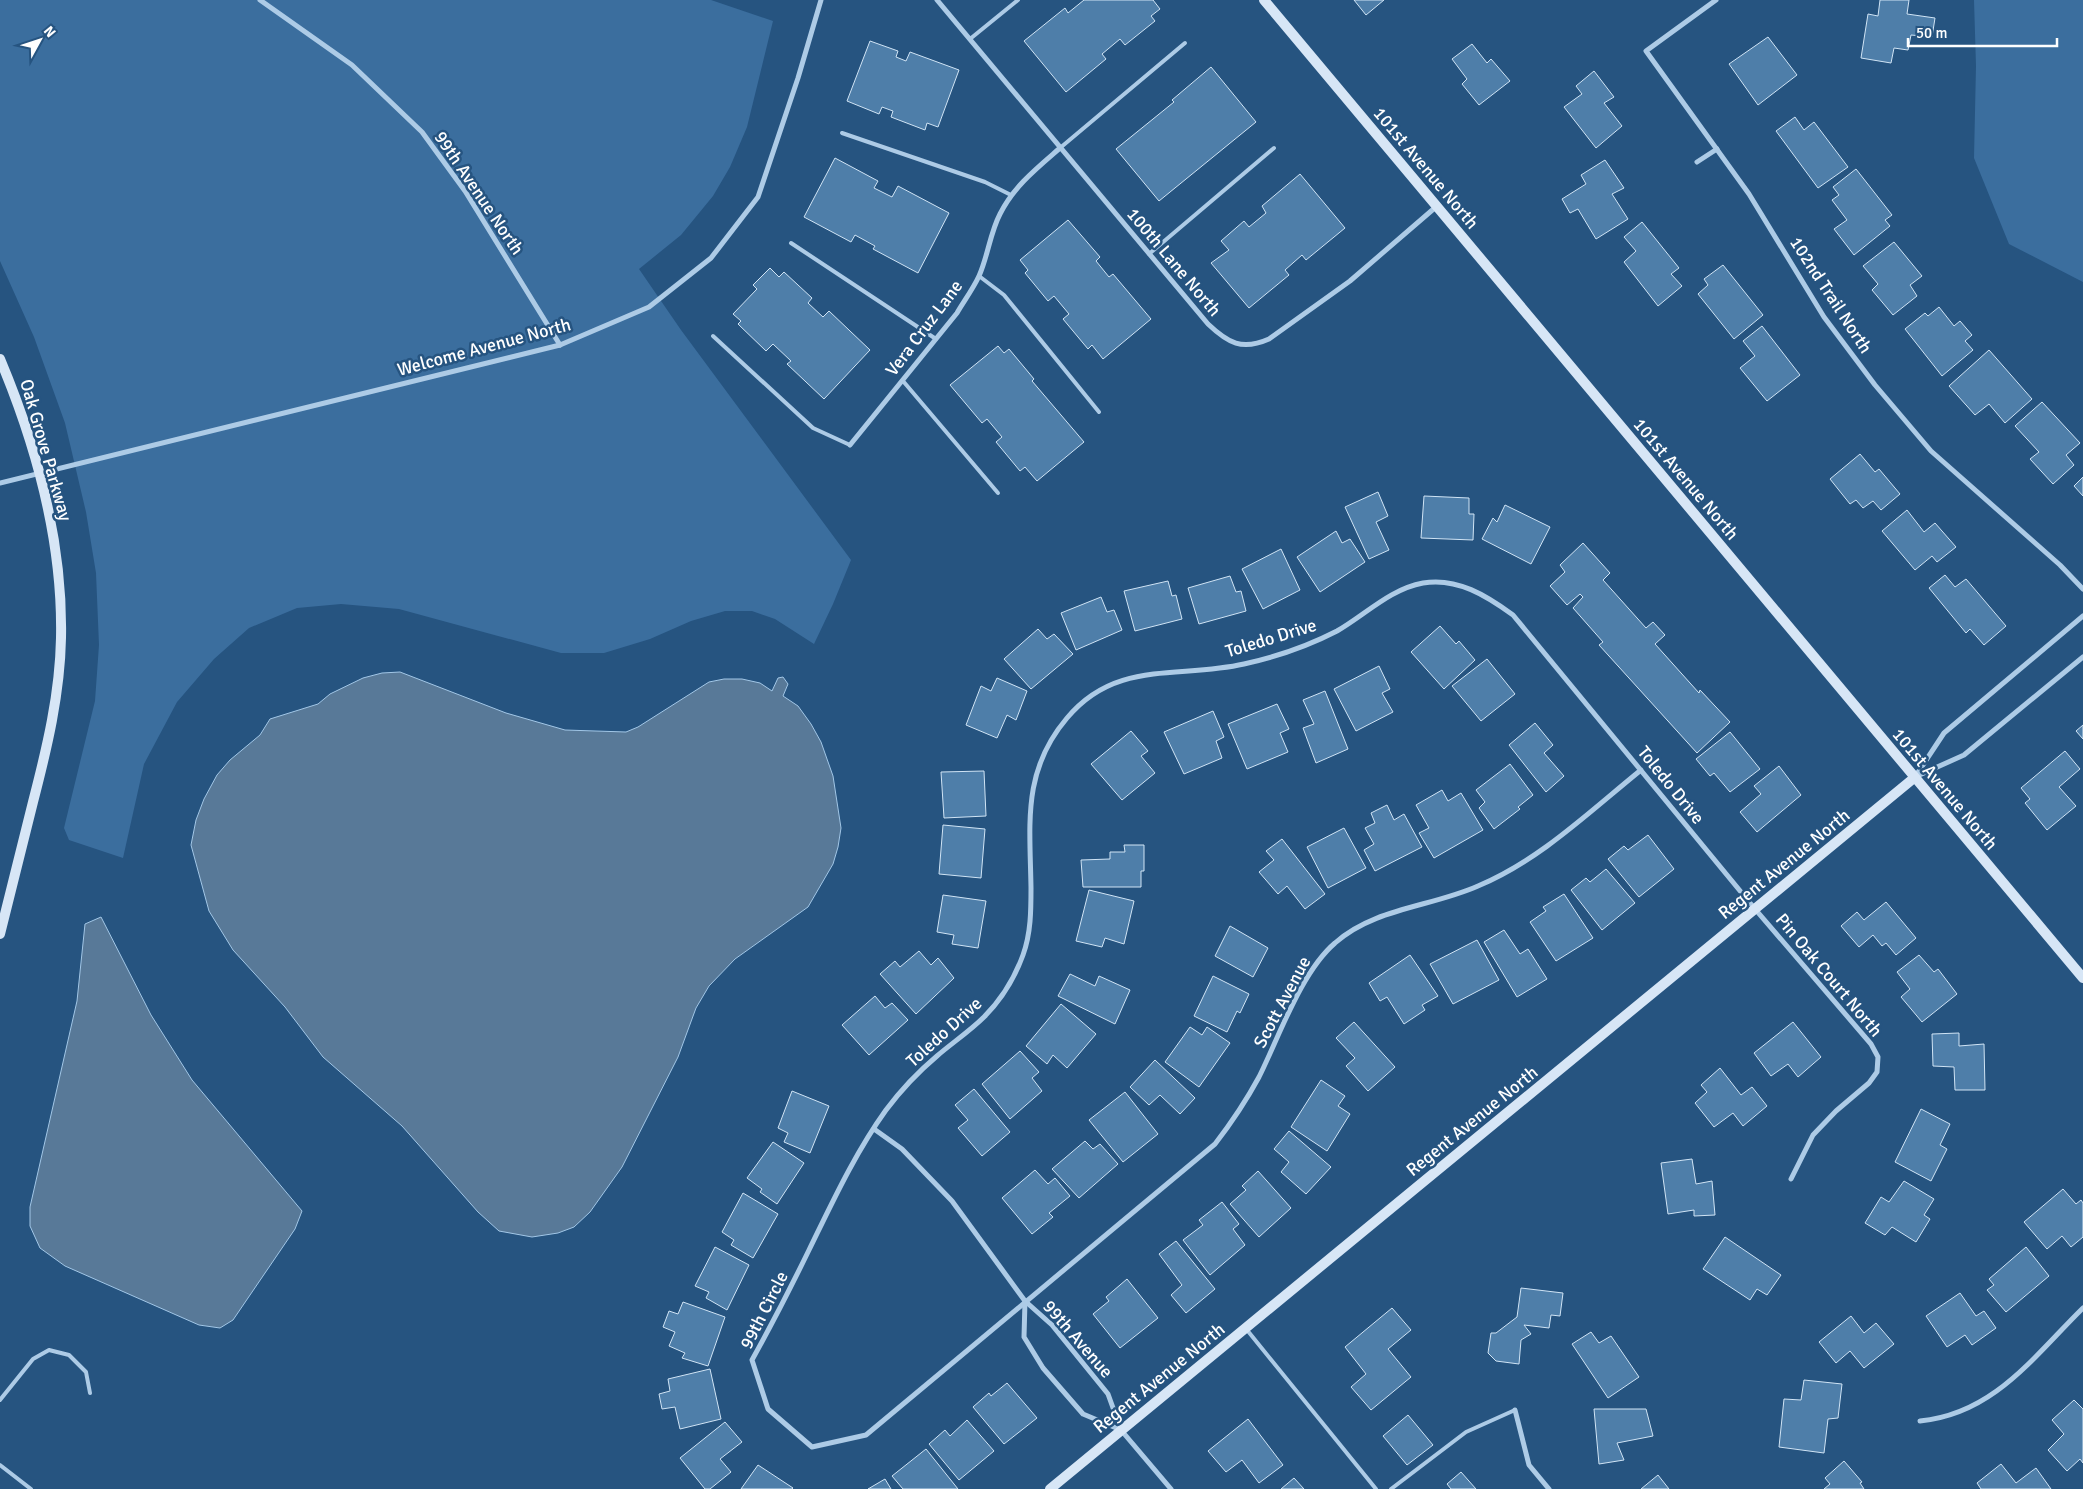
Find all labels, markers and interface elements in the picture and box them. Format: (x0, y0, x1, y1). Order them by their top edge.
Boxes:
north arrow (15, 15, 65, 65)
scale bar (1908, 15, 2057, 47)
text: N (40, 23, 59, 41)
text: 50 m (1916, 24, 1947, 42)
street label: 101st Avenue North (1369, 103, 1483, 233)
street label: 99th Avenue North (429, 127, 529, 259)
street label: 100th Lane North (1122, 203, 1226, 321)
street label: 102nd Trail North (1785, 232, 1877, 358)
street label: Vera Cruz Lane (881, 276, 967, 380)
street label: Welcome Avenue North (395, 313, 573, 381)
street label: Oak Grove Parkway (15, 377, 77, 524)
street label: 101st Avenue North (1629, 414, 1743, 544)
street label: Toledo Drive (1223, 614, 1319, 662)
street label: 101st Avenue North (1888, 724, 2002, 854)
street label: Toledo Drive (1633, 742, 1709, 828)
street label: Regent Avenue North (1714, 804, 1854, 924)
street label: Pin Oak Court North (1771, 909, 1887, 1041)
street label: Scott Avenue (1249, 952, 1315, 1052)
street label: Toledo Drive (902, 992, 986, 1072)
street label: Regent Avenue North (1402, 1061, 1542, 1181)
street label: 99th Circle (735, 1268, 793, 1352)
street label: 99th Avenue (1038, 1296, 1118, 1382)
street label: Regent Avenue North (1089, 1318, 1229, 1438)

